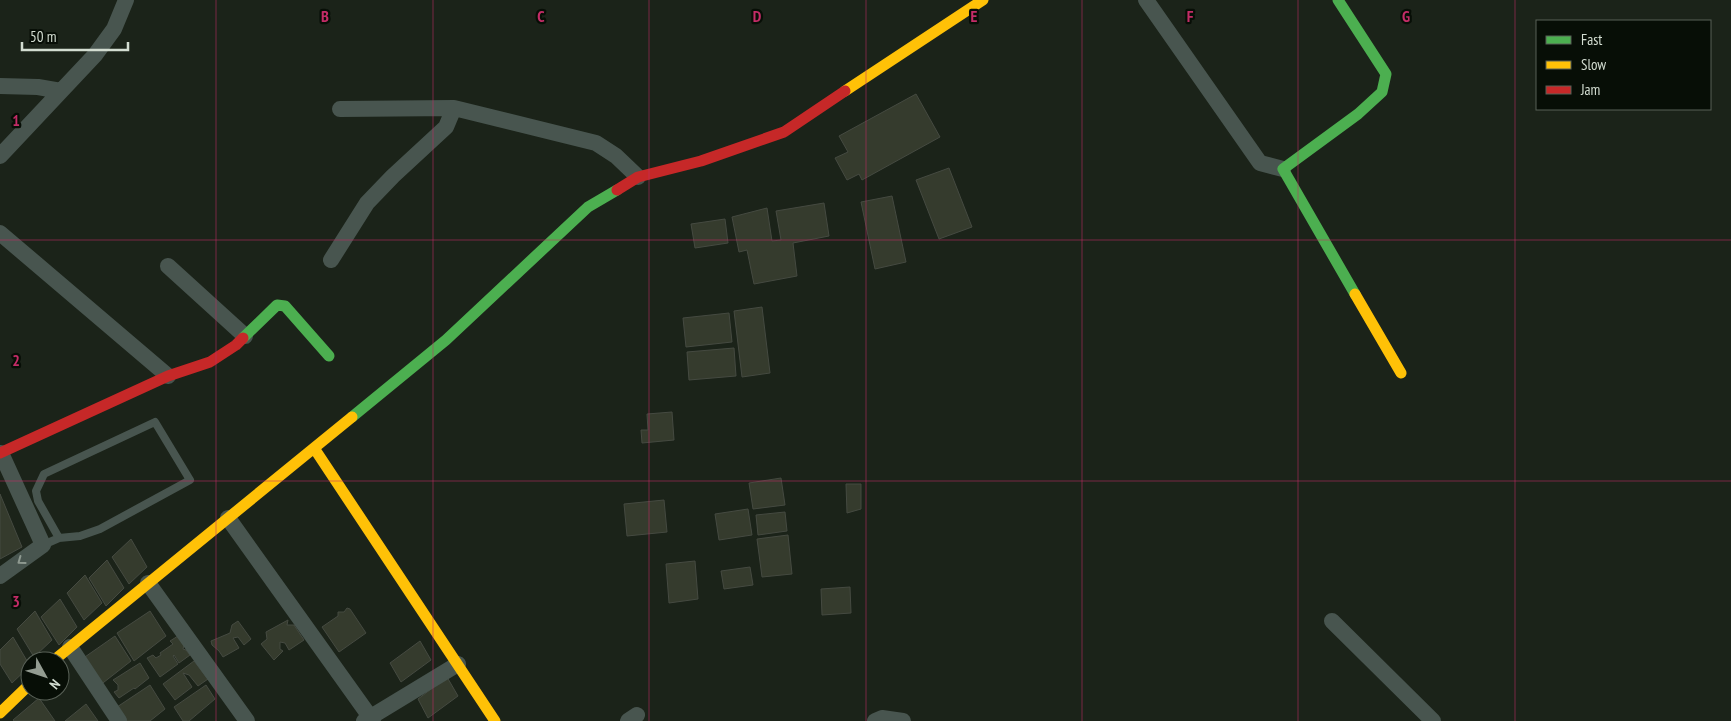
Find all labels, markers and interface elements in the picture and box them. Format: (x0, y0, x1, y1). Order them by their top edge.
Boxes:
text: B (321, 6, 329, 26)
text: C (537, 6, 545, 26)
text: D (753, 6, 762, 26)
text: E (971, 6, 978, 26)
text: F (1187, 6, 1194, 26)
text: G (1402, 6, 1410, 26)
scale bar (22, 20, 129, 52)
legend (1536, 20, 1711, 110)
text: 50 m (30, 27, 56, 46)
text: Fast (1581, 30, 1602, 49)
text: Slow (1581, 55, 1606, 74)
text: Jam (1580, 80, 1600, 99)
text: 1 (12, 110, 20, 130)
text: 2 (12, 350, 20, 370)
one-way arrow (18, 554, 27, 564)
text: 3 (12, 591, 20, 611)
north arrow (20, 651, 70, 701)
text: N (46, 676, 64, 693)

